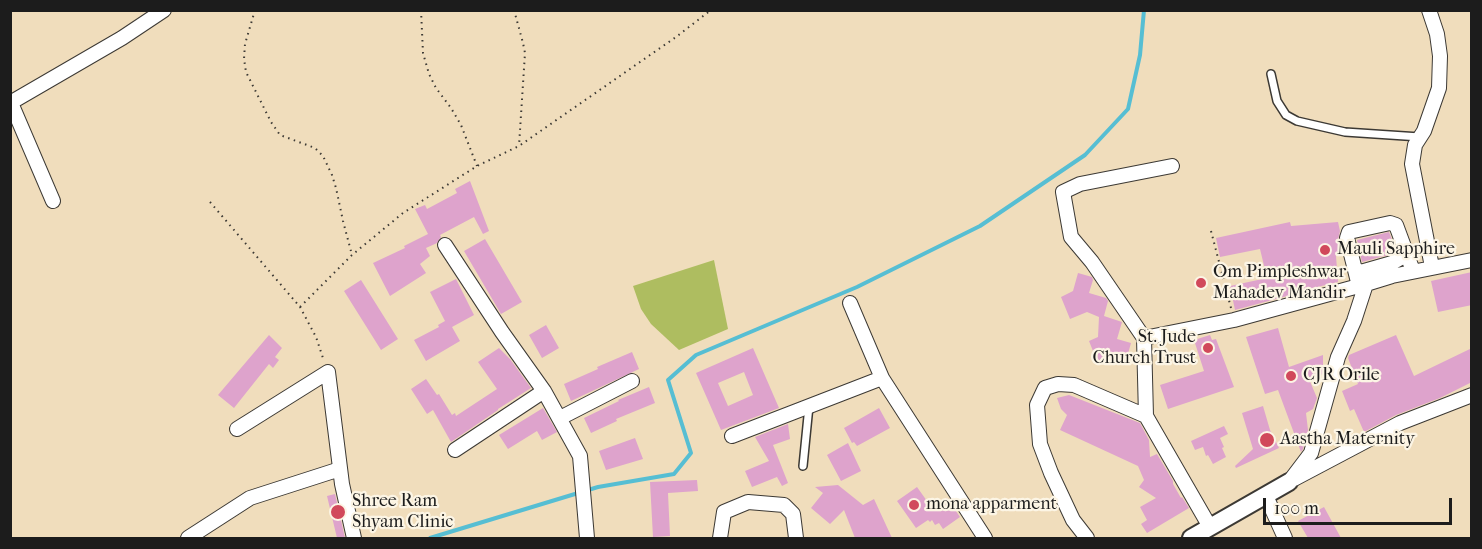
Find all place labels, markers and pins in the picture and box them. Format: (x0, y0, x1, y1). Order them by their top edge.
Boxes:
place label: Mauli Sapphire (1337, 239, 1455, 261)
marker: Mauli Sapphire (1318, 243, 1332, 257)
place label: Om Pimpleshwar Mahadev Mandir (1213, 262, 1346, 304)
marker: Om Pimpleshwar Mahadev Mandir (1194, 276, 1208, 290)
place label: St. Jude Church Trust (1093, 327, 1196, 370)
marker: St. Jude Church Trust (1201, 341, 1215, 355)
place label: CJR Orile (1303, 365, 1380, 387)
marker: CJR Orile (1284, 369, 1298, 383)
place label: Aastha Maternity (1280, 429, 1415, 451)
marker: Aastha Maternity (1258, 431, 1276, 449)
place label: Shree Ram Shyam Clinic (352, 491, 453, 534)
place label: mona apparment (926, 494, 1057, 516)
marker: mona apparment (907, 498, 921, 512)
marker: Shree Ram Shyam Clinic (329, 503, 347, 521)

